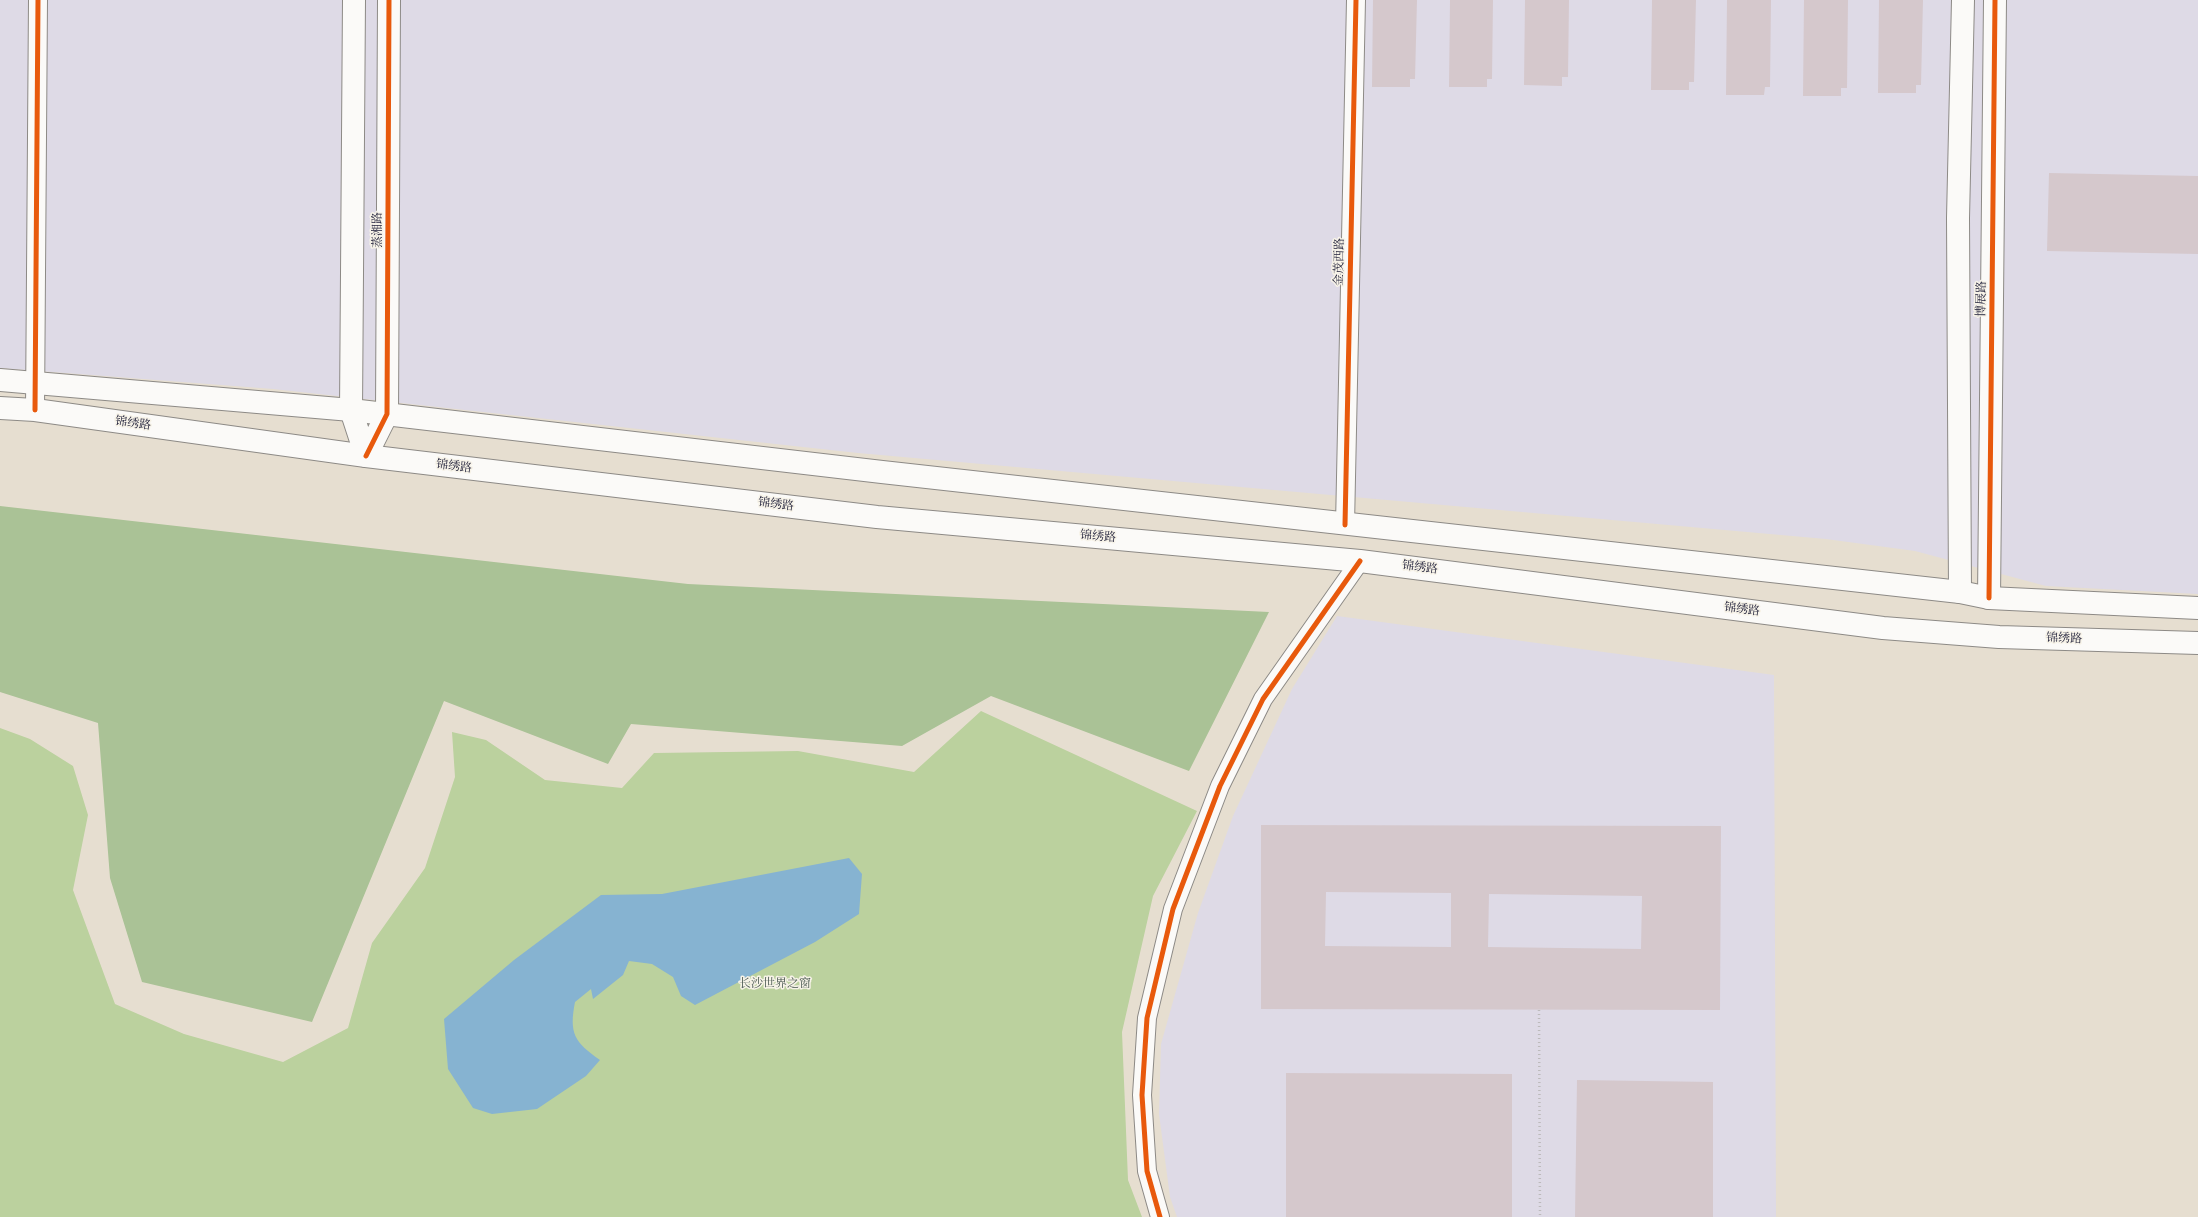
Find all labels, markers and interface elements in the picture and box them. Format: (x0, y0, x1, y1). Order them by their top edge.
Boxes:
street label: 蒸湘路 (371, 212, 385, 248)
street label: 金茂西路 (1332, 238, 1348, 286)
street label: 博展路 (1974, 281, 1990, 317)
street label: 锦绣路 (114, 414, 152, 434)
street label: 锦绣路 (435, 458, 473, 476)
street label: 锦绣路 (757, 496, 795, 514)
street label: 锦绣路 (1079, 528, 1117, 546)
street label: 锦绣路 (1401, 559, 1439, 577)
street label: 锦绣路 (1723, 601, 1761, 619)
street label: 锦绣路 (2046, 631, 2082, 647)
park label: 长沙世界之窗 (739, 977, 811, 991)

